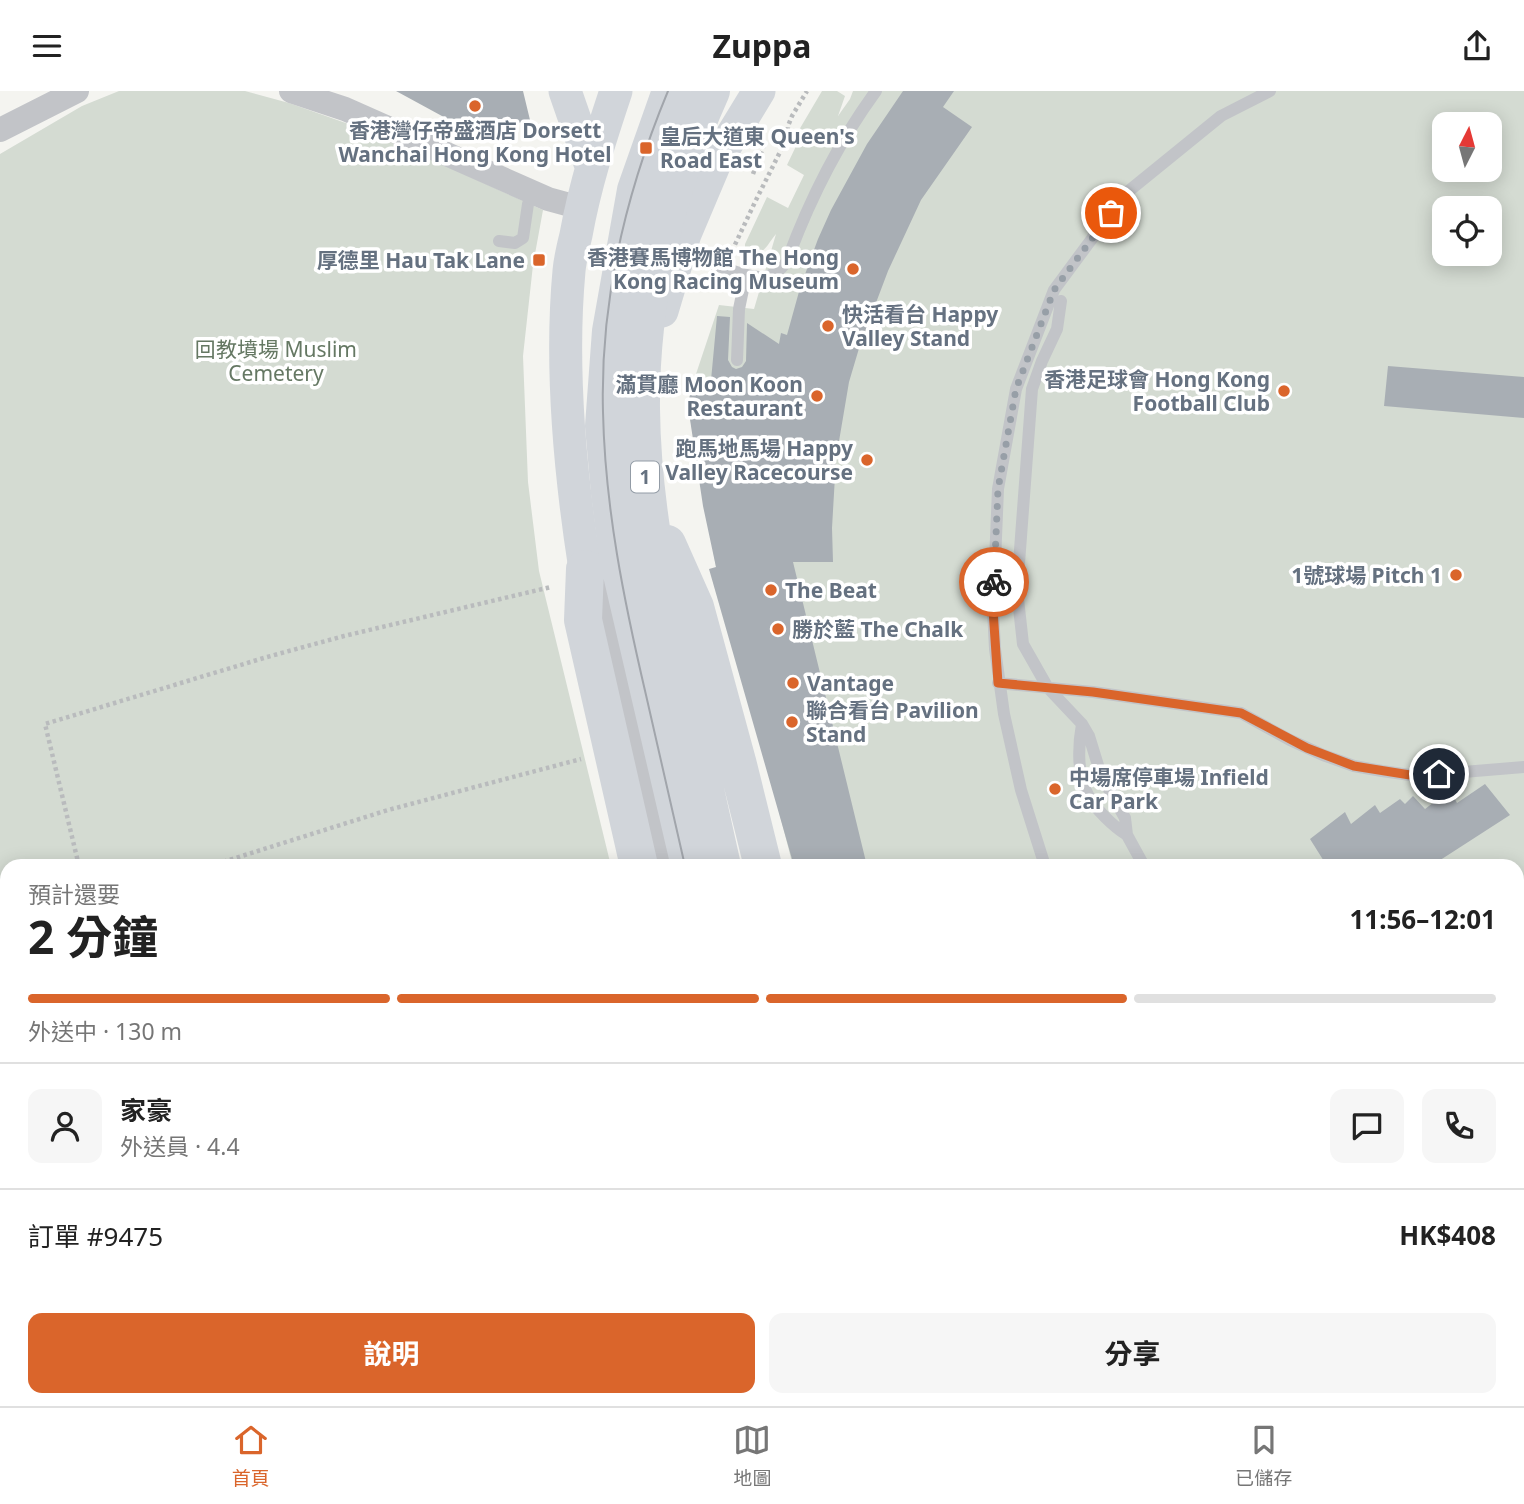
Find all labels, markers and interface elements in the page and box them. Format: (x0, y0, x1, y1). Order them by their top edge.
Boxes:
text: Zuppa (713, 24, 811, 67)
icon: menu (28, 27, 66, 65)
icon: share (1458, 27, 1496, 65)
marker: 香港灣仔帝盛酒店 Dorsett Wanchai Hong Kong Hotel (467, 98, 483, 114)
north arrow (1432, 112, 1502, 182)
map controls (1432, 112, 1502, 266)
place label: 香港灣仔帝盛酒店 Dorsett Wanchai Hong Kong Hotel (338, 116, 612, 168)
place label: 皇后大道東 Queen's Road East (660, 122, 855, 174)
marker: 皇后大道東 Queen's Road East (638, 140, 654, 156)
pin (1081, 183, 1141, 243)
icon: bag (1092, 194, 1130, 232)
button: locate (1432, 196, 1502, 266)
place label: 香港賽馬博物館 The Hong Kong Racing Museum (587, 243, 839, 295)
place label: 厚德里 Hau Tak Lane (317, 246, 525, 274)
marker: 厚德里 Hau Tak Lane (531, 252, 547, 268)
marker: 香港賽馬博物館 The Hong Kong Racing Museum (845, 261, 861, 277)
place label: 快活看台 Happy Valley Stand (842, 300, 998, 352)
marker: 快活看台 Happy Valley Stand (820, 318, 836, 334)
park label: 回教墳場 Muslim Cemetery (195, 335, 357, 387)
place label: 香港足球會 Hong Kong Football Club (1044, 365, 1270, 417)
place label: 滿貫廳 Moon Koon Restaurant (616, 370, 803, 422)
marker: 香港足球會 Hong Kong Football Club (1276, 383, 1292, 399)
marker: 滿貫廳 Moon Koon Restaurant (809, 388, 825, 404)
place label: 跑馬地馬場 Happy Valley Racecourse (665, 434, 853, 486)
marker: 跑馬地馬場 Happy Valley Racecourse (859, 452, 875, 468)
road number: 1 (631, 461, 659, 493)
courier (959, 547, 1029, 617)
place label: 1號球場 Pitch 1 (1291, 561, 1442, 589)
icon: bike (975, 563, 1013, 601)
marker: 1號球場 Pitch 1 (1448, 567, 1464, 583)
place label: The Beat (785, 576, 877, 604)
marker: The Beat (763, 582, 779, 598)
place label: 勝於藍 The Chalk (792, 615, 964, 643)
marker: 勝於藍 The Chalk (770, 621, 786, 637)
place label: Vantage (807, 669, 894, 697)
marker: Vantage (785, 675, 801, 691)
place label: 聯合看台 Pavilion Stand (806, 696, 979, 748)
marker: 聯合看台 Pavilion Stand (784, 714, 800, 730)
pin (1409, 744, 1469, 804)
icon: home (1420, 755, 1458, 793)
place label: 中場席停車場 Infield Car Park (1069, 763, 1269, 815)
marker: 中場席停車場 Infield Car Park (1047, 781, 1063, 797)
text: 預計還要 (28, 878, 120, 910)
text: 11:56–12:01 (1349, 901, 1496, 937)
text: 2 分鐘 (28, 905, 158, 967)
text: 外送中 · 130 m (28, 1015, 182, 1047)
button: person (28, 1089, 102, 1163)
button: chat (1330, 1089, 1404, 1163)
button: phone (1422, 1089, 1496, 1163)
text: 家豪 (120, 1092, 172, 1128)
text: 外送員 · 4.4 (120, 1130, 240, 1162)
text: HK$408 (1399, 1217, 1496, 1253)
text: 訂單 #9475 (28, 1218, 163, 1254)
button: 說明 (28, 1313, 755, 1393)
button: 分享 (769, 1313, 1496, 1393)
tab: 首頁 (232, 1421, 270, 1491)
tab: 地圖 (733, 1421, 771, 1491)
tab: 已儲存 (1235, 1421, 1292, 1491)

